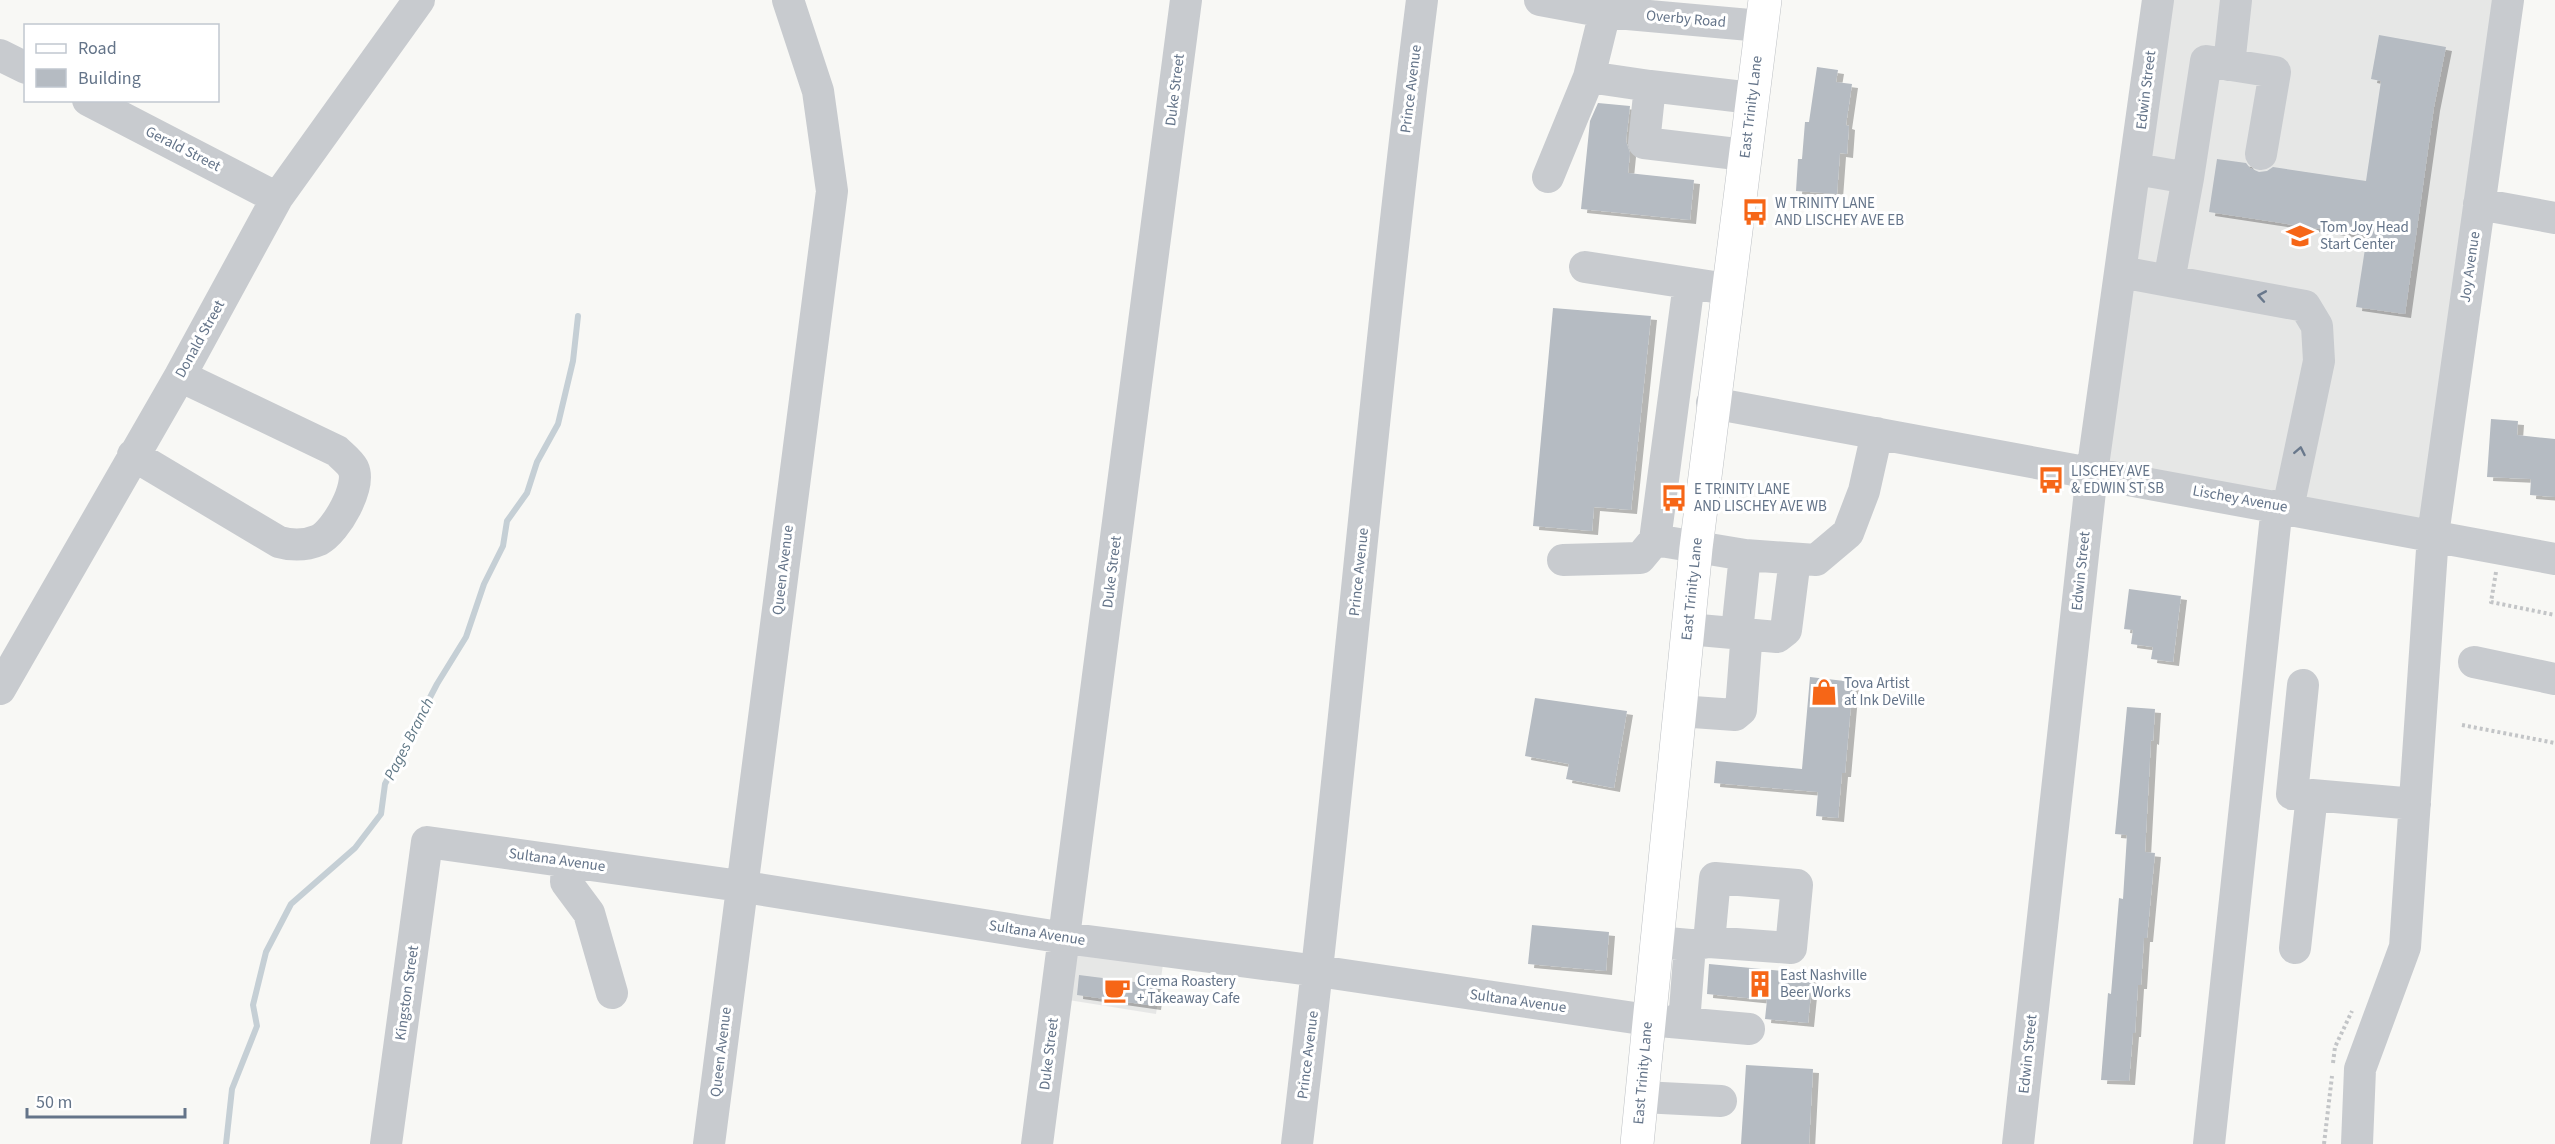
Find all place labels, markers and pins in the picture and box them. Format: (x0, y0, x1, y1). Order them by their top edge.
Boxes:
place label: W TRINITY LANE AND LISCHEY AVE EB (1775, 193, 1904, 231)
bus stop icon: W TRINITY LANE AND LISCHEY AVE EB (1740, 197, 1770, 227)
place label: Tom Joy Head Start Center (2320, 217, 2409, 255)
school or university icon: Tom Joy Head Start Center (2285, 221, 2315, 251)
place label: LISCHEY AVE & EDWIN ST SB (2071, 461, 2164, 499)
bus stop icon: LISCHEY AVE & EDWIN ST SB (2036, 465, 2066, 495)
place label: E TRINITY LANE AND LISCHEY AVE WB (1694, 479, 1827, 517)
bus stop icon: E TRINITY LANE AND LISCHEY AVE WB (1659, 483, 1689, 513)
place label: Tova Artist at Ink DeVille (1844, 673, 1925, 711)
shop icon: Tova Artist at Ink DeVille (1809, 677, 1839, 707)
place label: East Nashville Beer Works (1780, 965, 1867, 1003)
building icon: East Nashville Beer Works (1745, 969, 1775, 999)
place label: Crema Roastery + Takeaway Cafe (1137, 971, 1240, 1009)
cafe icon: Crema Roastery + Takeaway Cafe (1102, 975, 1132, 1005)

